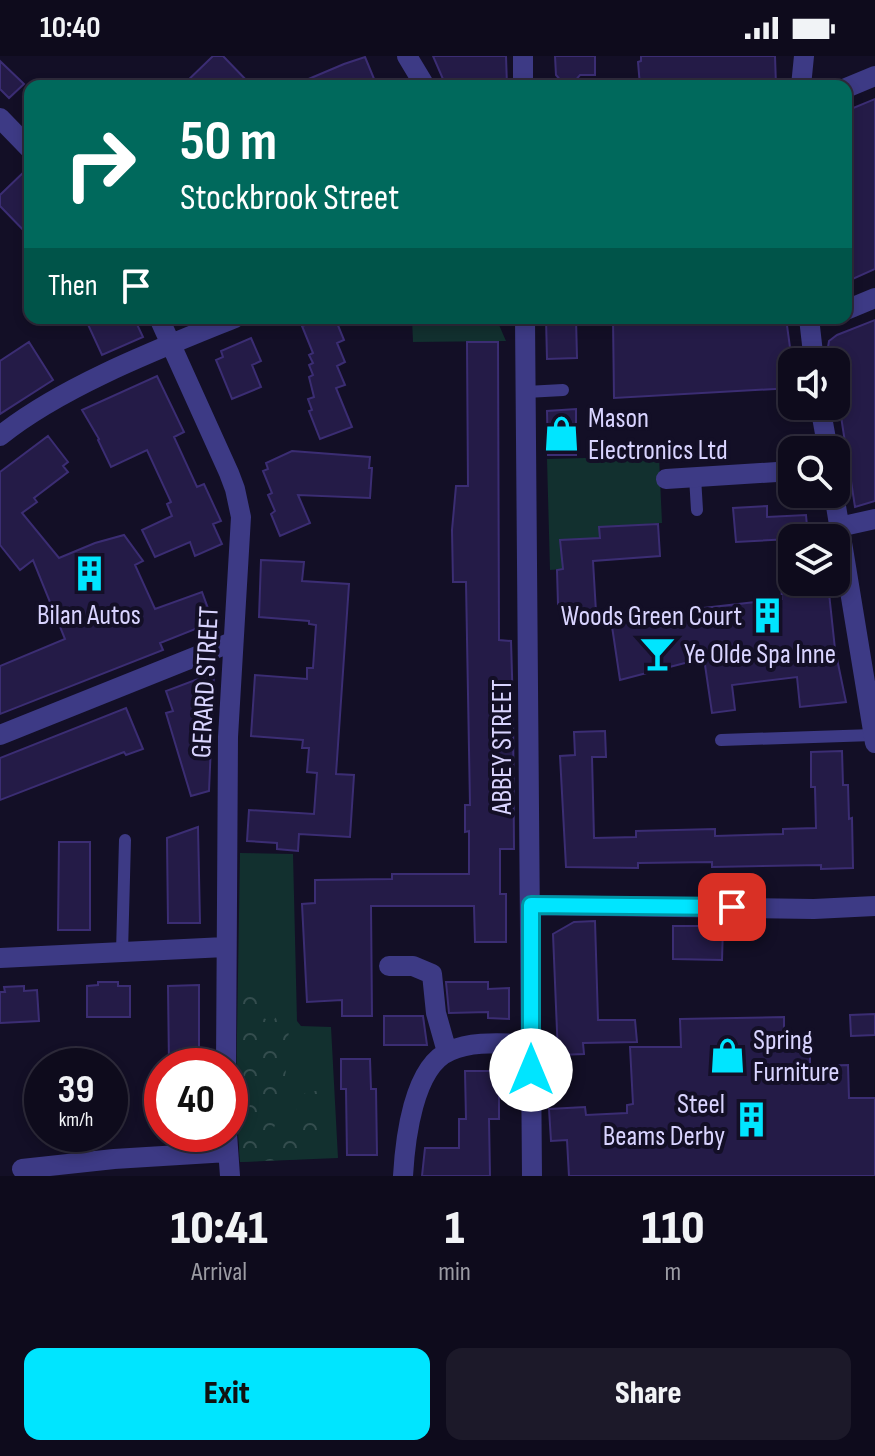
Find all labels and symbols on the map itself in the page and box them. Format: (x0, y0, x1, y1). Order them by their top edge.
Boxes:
place label: Mason Electronics Ltd (588, 402, 728, 467)
shop icon: Mason Electronics Ltd (543, 414, 581, 452)
building icon: Bilan Autos (70, 555, 108, 593)
building icon: Woods Green Court (749, 596, 787, 634)
place label: Bilan Autos (37, 599, 141, 632)
place label: Woods Green Court (561, 600, 742, 633)
street label: GERARD STREET (185, 605, 226, 759)
bar icon: Ye Olde Spa Inne (639, 634, 677, 672)
place label: Ye Olde Spa Inne (684, 638, 836, 671)
street label: ABBEY STREET (486, 679, 519, 816)
pin (698, 873, 766, 941)
place label: Spring Furniture (753, 1024, 840, 1089)
position arrow (489, 1028, 573, 1112)
shop icon: Spring Furniture (708, 1036, 746, 1074)
speed limit sign: 40 (144, 1048, 248, 1152)
place label: Steel Beams Derby (603, 1088, 725, 1153)
building icon: Steel Beams Derby (732, 1100, 770, 1138)

